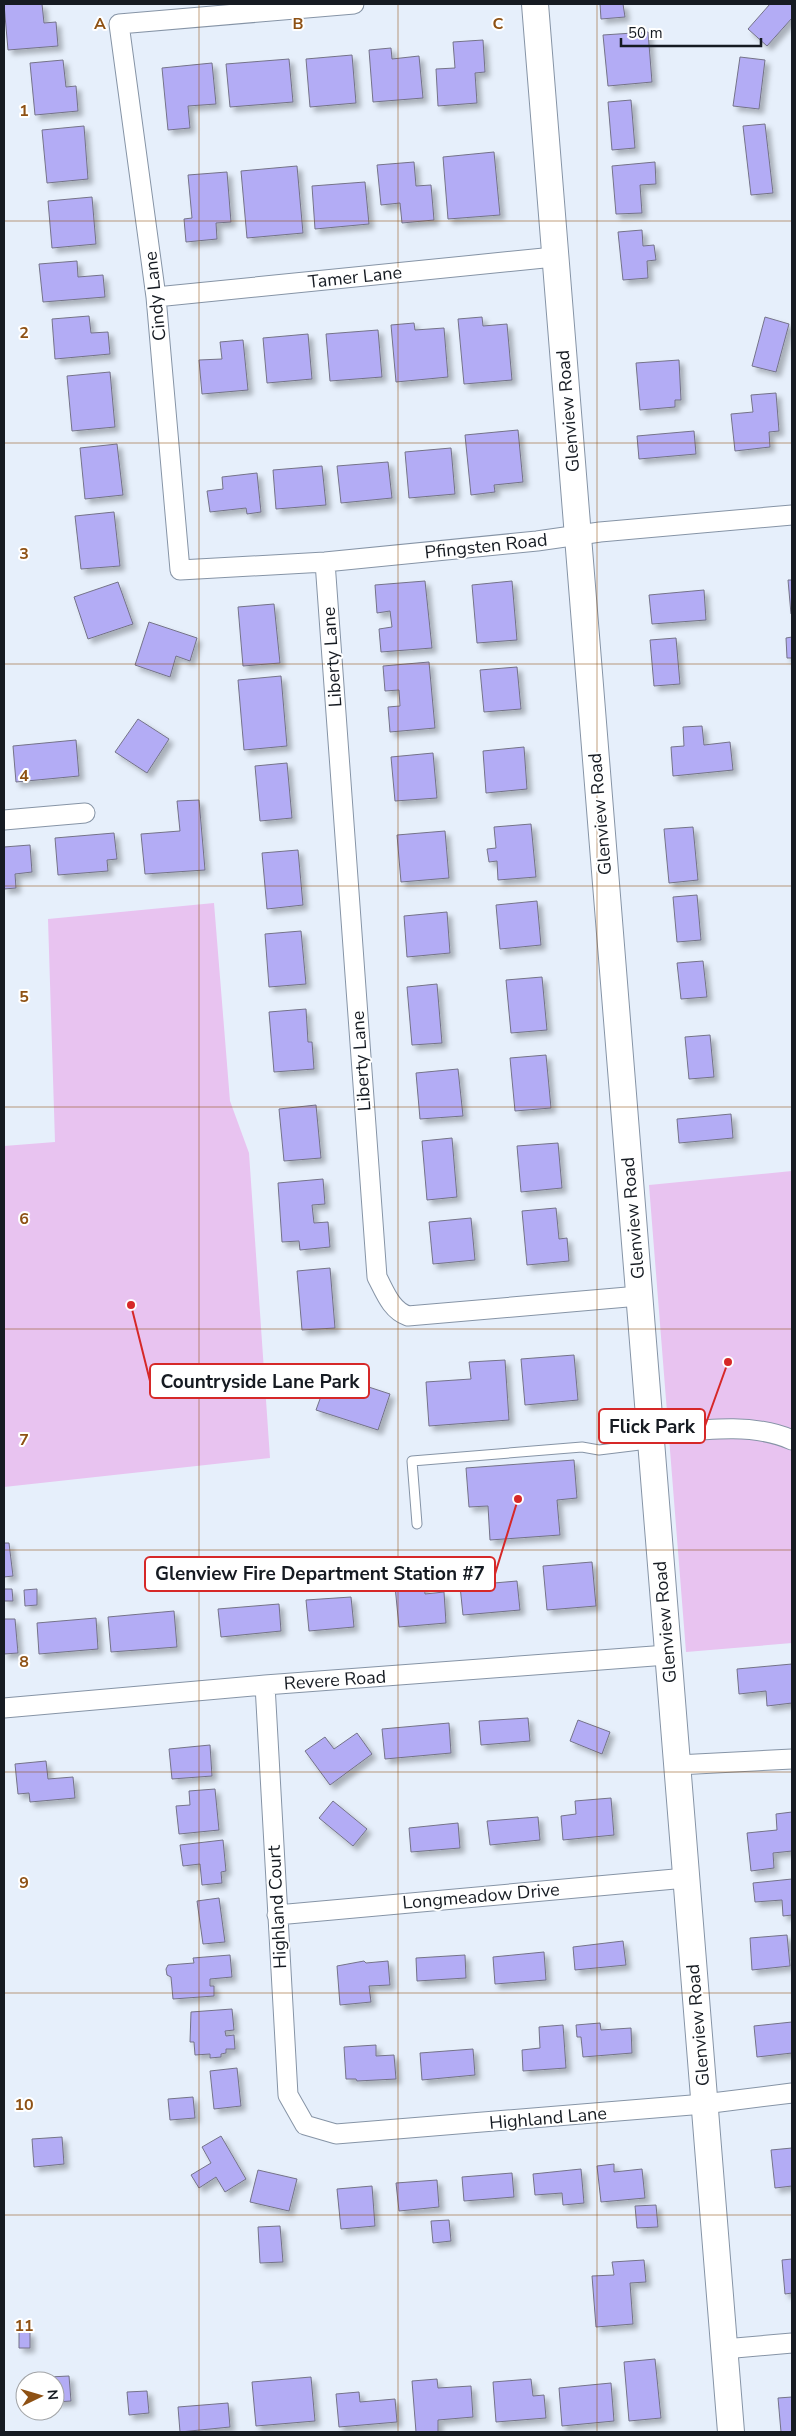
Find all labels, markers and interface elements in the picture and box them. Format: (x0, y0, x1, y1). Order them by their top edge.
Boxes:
text: A (94, 13, 106, 35)
text: B (292, 13, 304, 35)
text: C (493, 13, 504, 35)
scale bar (621, 15, 761, 47)
text: 50 m (628, 23, 663, 43)
text: 1 (19, 100, 29, 122)
street label: Cindy Lane (138, 250, 172, 342)
street label: Tamer Lane (307, 260, 403, 294)
text: 2 (19, 322, 29, 344)
street label: Glenview Road (551, 349, 585, 473)
street label: Pfingsten Road (423, 528, 549, 564)
text: 3 (19, 543, 29, 565)
street label: Liberty Lane (317, 606, 347, 708)
street label: Glenview Road (583, 752, 617, 876)
text: 4 (19, 765, 29, 787)
text: 5 (19, 986, 29, 1008)
street label: Liberty Lane (346, 1010, 376, 1112)
street label: Glenview Road (616, 1156, 650, 1280)
text: 6 (19, 1208, 29, 1230)
callout: Countryside Lane Park (150, 1364, 369, 1398)
text: Countryside Lane Park (161, 1369, 360, 1395)
callout: Flick Park (599, 1409, 705, 1443)
text: Flick Park (609, 1414, 696, 1440)
text: 7 (19, 1429, 29, 1451)
callout: Glenview Fire Department Station #7 (145, 1557, 495, 1591)
street label: Glenview Road (648, 1560, 682, 1684)
text: Glenview Fire Department Station #7 (155, 1561, 485, 1587)
text: 8 (19, 1651, 29, 1673)
street label: Revere Road (283, 1664, 387, 1696)
street label: Highland Court (262, 1844, 292, 1969)
text: 9 (19, 1872, 29, 1894)
street label: Longmeadow Drive (401, 1877, 561, 1915)
street label: Glenview Road (681, 1963, 715, 2087)
text: 10 (14, 2094, 34, 2116)
street label: Highland Lane (488, 2101, 608, 2135)
text: 11 (14, 2315, 34, 2337)
north arrow (15, 2371, 65, 2421)
text: N (43, 2389, 62, 2401)

